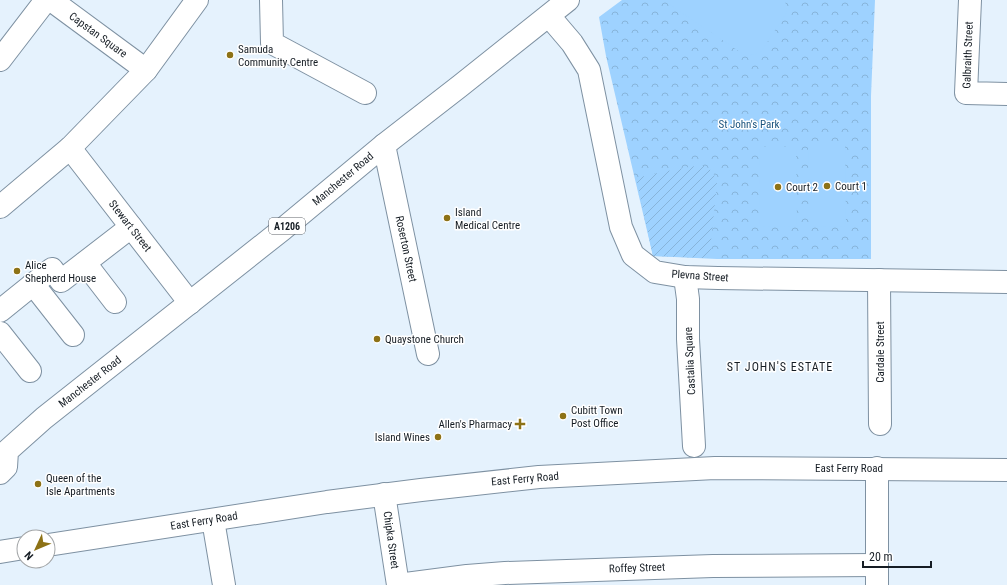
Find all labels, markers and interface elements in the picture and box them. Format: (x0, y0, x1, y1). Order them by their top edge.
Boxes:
street label: Capstan Square (66, 10, 130, 60)
street label: Galbraith Street (960, 21, 976, 89)
place label: Samuda Community Centre (238, 43, 318, 69)
marker: Samuda Community Centre (225, 50, 235, 60)
park label: St John's Park (718, 118, 780, 131)
street label: Manchester Road (310, 150, 376, 208)
place label: Court 1 (835, 180, 867, 193)
place label: Court 2 (786, 181, 818, 194)
marker: Court 1 (822, 181, 832, 191)
marker: Court 2 (773, 182, 783, 192)
street label: Stewart Street (106, 198, 154, 254)
place label: Island Medical Centre (455, 206, 520, 232)
marker: Island Medical Centre (442, 213, 452, 223)
street label: Roserton Street (393, 215, 419, 283)
road number: A1206 (269, 218, 305, 234)
place label: Alice Shepherd House (25, 259, 96, 285)
marker: Alice Shepherd House (12, 266, 22, 276)
street label: Plevna Street (671, 268, 729, 284)
street label: Cardale Street (874, 321, 887, 383)
street label: Castalia Square (682, 327, 698, 395)
place label: Quaystone Church (385, 333, 464, 346)
marker: Quaystone Church (372, 334, 382, 344)
street label: Manchester Road (56, 354, 124, 410)
district label: ST JOHN'S ESTATE (727, 360, 833, 374)
place label: Cubitt Town Post Office (571, 404, 623, 430)
marker: Cubitt Town Post Office (558, 411, 568, 421)
place label: Allen's Pharmacy (438, 418, 512, 431)
marker: Allen's Pharmacy (515, 419, 525, 429)
place label: Island Wines (375, 431, 430, 444)
marker: Island Wines (433, 432, 443, 442)
street label: East Ferry Road (815, 462, 883, 475)
street label: East Ferry Road (491, 470, 559, 488)
place label: Queen of the Isle Apartments (46, 472, 115, 498)
marker: Queen of the Isle Apartments (33, 479, 43, 489)
street label: East Ferry Road (169, 509, 239, 533)
street label: Chipka Street (381, 510, 401, 570)
north arrow (16, 529, 56, 569)
scale bar (863, 543, 931, 569)
text: N (22, 548, 36, 563)
text: 20 m (869, 550, 893, 564)
street label: Roffey Street (609, 561, 665, 575)

